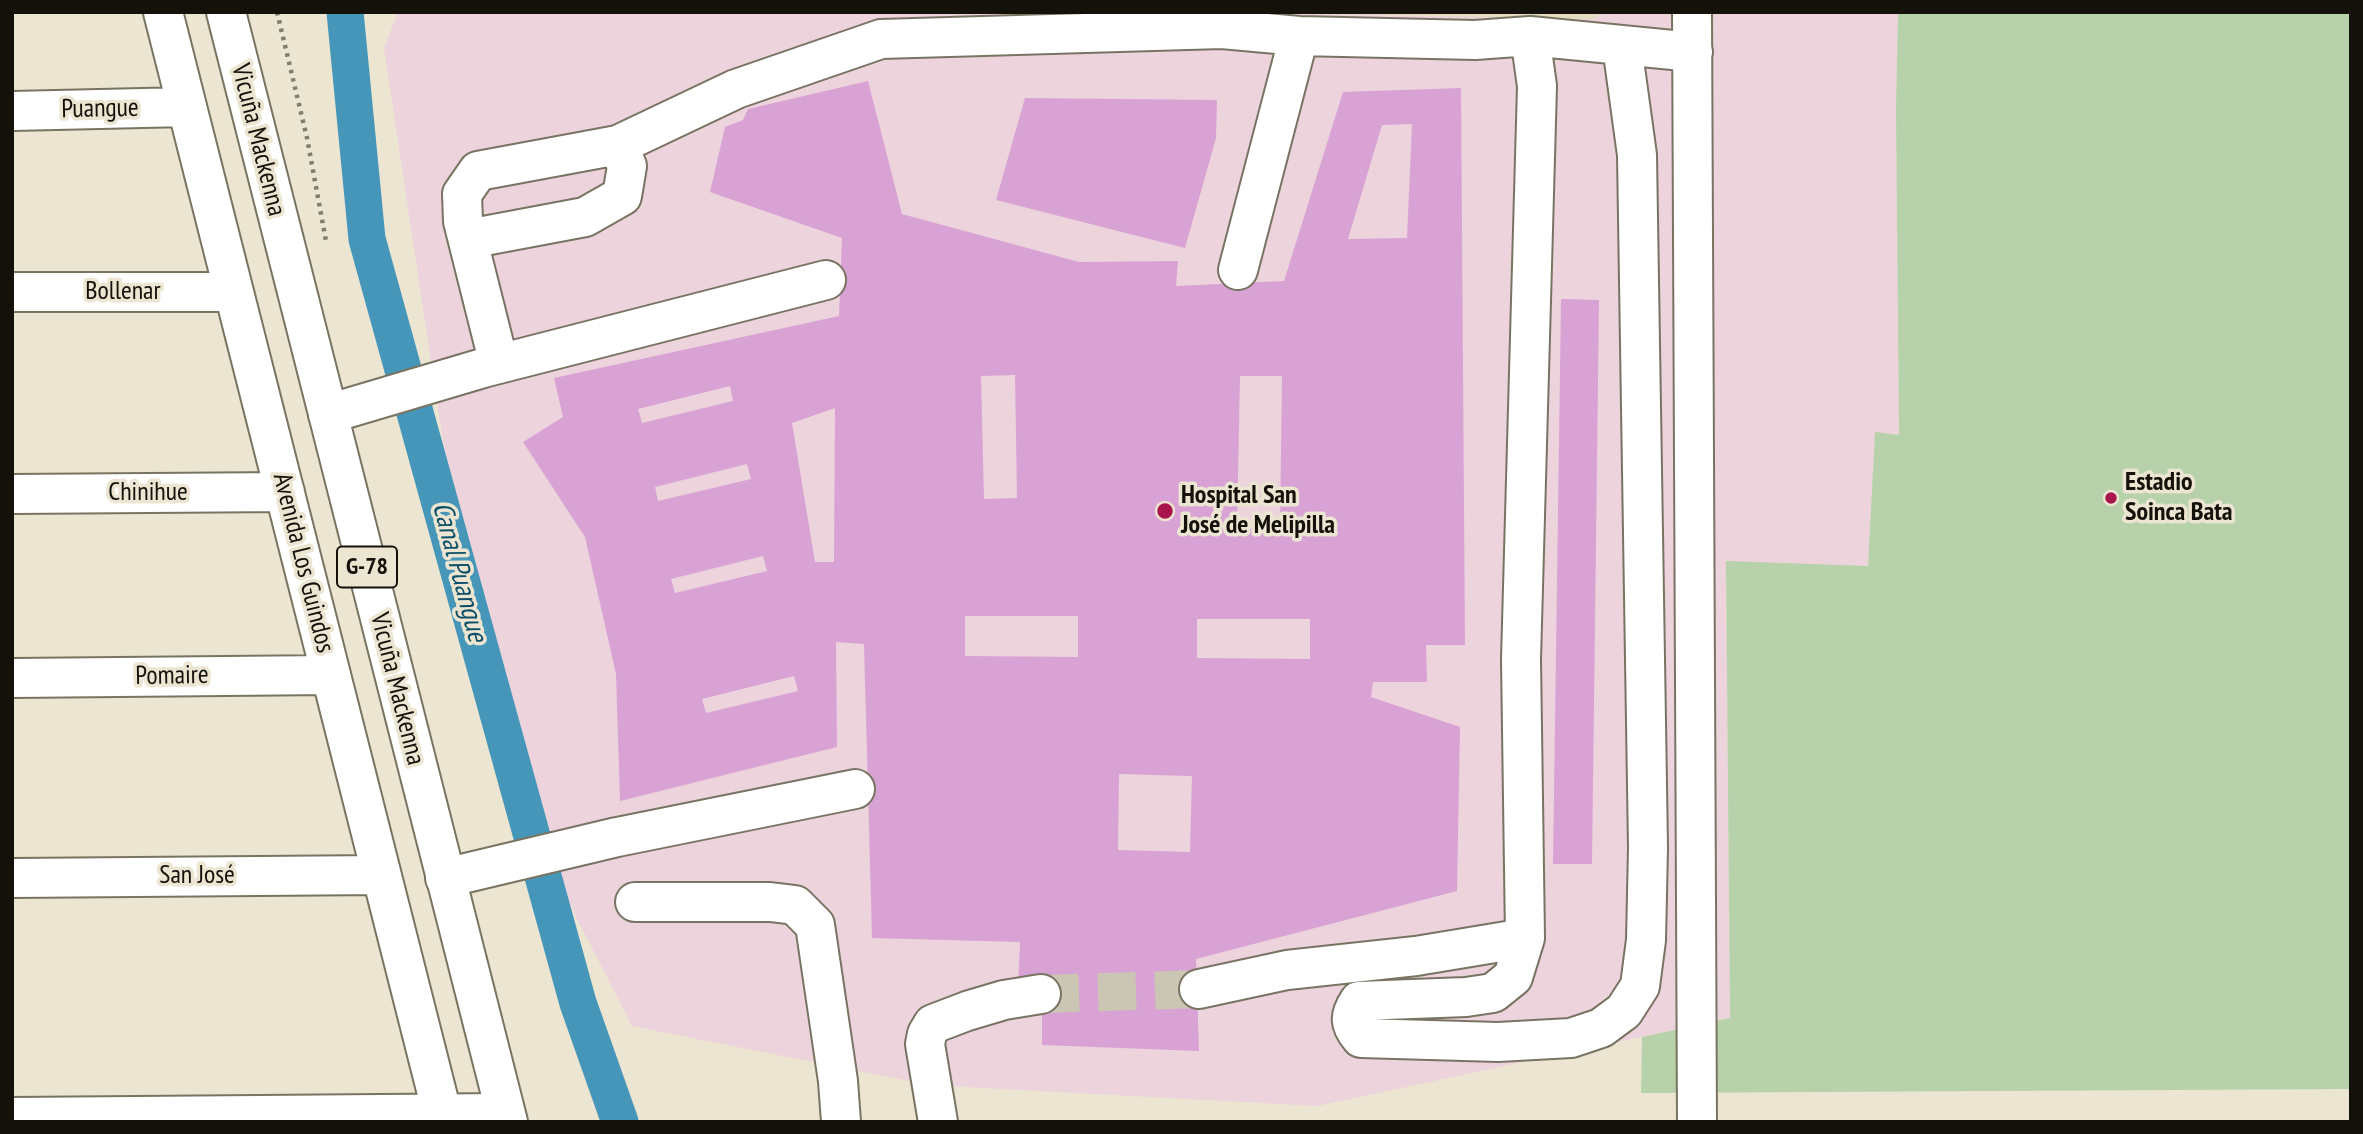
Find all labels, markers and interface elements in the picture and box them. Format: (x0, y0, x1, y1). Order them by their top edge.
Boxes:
street label: Vicuña Mackenna (224, 61, 292, 219)
street label: Puangue (61, 93, 139, 125)
street label: Bollenar (85, 276, 161, 308)
place label: Estadio Soinca Bata (2125, 467, 2232, 528)
street label: Avenida Los Guindos (266, 470, 340, 656)
street label: Chinihue (108, 477, 188, 509)
place label: Hospital San José de Melipilla (1181, 480, 1335, 542)
marker: Estadio Soinca Bata (2103, 490, 2119, 506)
water label: Canal Puangue (424, 499, 494, 645)
marker: Hospital San José de Melipilla (1155, 501, 1175, 521)
road number: G-78 (337, 546, 397, 588)
street label: Vicuña Mackenna (363, 610, 431, 768)
street label: Pomaire (135, 660, 209, 692)
street label: San José (159, 860, 235, 892)

